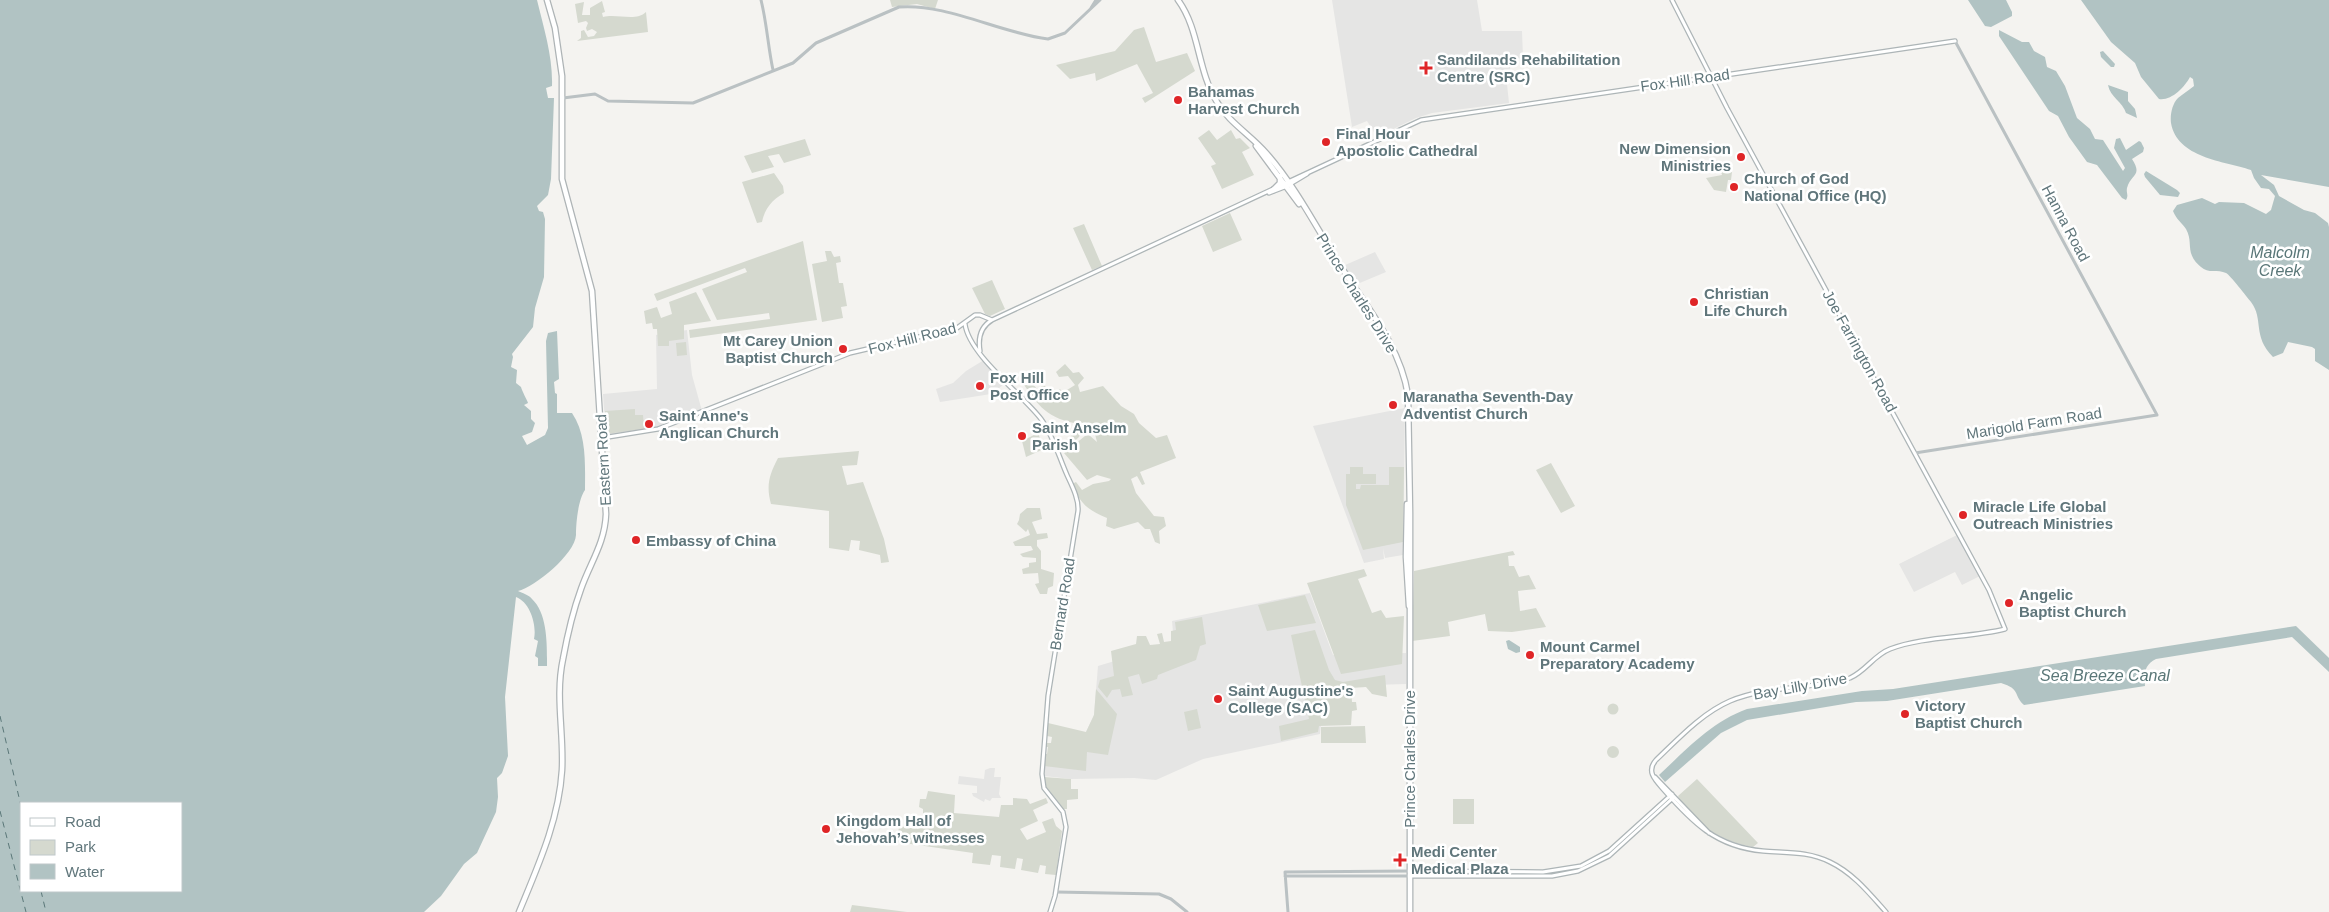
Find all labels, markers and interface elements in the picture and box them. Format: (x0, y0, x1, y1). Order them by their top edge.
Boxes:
place label: Sandilands Rehabilitation Centre (SRC) (1437, 51, 1620, 85)
marker: Sandilands Rehabilitation Centre (SRC) (1419, 61, 1433, 75)
street label: Fox Hill Road (1639, 65, 1731, 95)
place label: Bahamas Harvest Church (1188, 83, 1300, 117)
marker: Bahamas Harvest Church (1172, 94, 1184, 106)
place label: Final Hour Apostolic Cathedral (1336, 125, 1478, 159)
marker: Final Hour Apostolic Cathedral (1320, 136, 1332, 148)
place label: New Dimension Ministries (1619, 140, 1731, 174)
marker: New Dimension Ministries (1735, 151, 1747, 163)
place label: Church of God National Office (HQ) (1744, 170, 1887, 204)
marker: Church of God National Office (HQ) (1728, 181, 1740, 193)
street label: Hanna Road (2039, 182, 2093, 264)
street label: Prince Charles Drive (1313, 230, 1401, 356)
water label: Malcolm Creek (2250, 244, 2310, 279)
place label: Christian Life Church (1704, 285, 1787, 319)
street label: Joe Farrington Road (1819, 287, 1901, 415)
marker: Christian Life Church (1688, 296, 1700, 308)
street label: Fox Hill Road (866, 319, 958, 357)
place label: Mt Carey Union Baptist Church (723, 332, 833, 366)
marker: Mt Carey Union Baptist Church (837, 343, 849, 355)
place label: Fox Hill Post Office (990, 369, 1069, 403)
marker: Fox Hill Post Office (974, 380, 986, 392)
place label: Maranatha Seventh-Day Adventist Church (1403, 388, 1574, 422)
marker: Maranatha Seventh-Day Adventist Church (1387, 399, 1399, 411)
street label: Marigold Farm Road (1965, 404, 2103, 442)
place label: Saint Anne's Anglican Church (659, 407, 779, 441)
street label: Eastern Road (592, 414, 614, 506)
marker: Saint Anne's Anglican Church (643, 418, 655, 430)
place label: Saint Anselm Parish (1032, 419, 1126, 453)
marker: Saint Anselm Parish (1016, 430, 1028, 442)
place label: Miracle Life Global Outreach Ministries (1973, 498, 2113, 532)
marker: Miracle Life Global Outreach Ministries (1957, 509, 1969, 521)
place label: Embassy of China (646, 532, 777, 549)
marker: Embassy of China (630, 534, 642, 546)
street label: Bernard Road (1046, 557, 1078, 651)
place label: Angelic Baptist Church (2019, 586, 2127, 620)
marker: Angelic Baptist Church (2003, 597, 2015, 609)
place label: Mount Carmel Preparatory Academy (1540, 638, 1695, 672)
marker: Mount Carmel Preparatory Academy (1524, 649, 1536, 661)
water label: Sea Breeze Canal (2040, 667, 2170, 684)
street label: Bay Lilly Drive (1752, 669, 1848, 703)
place label: Saint Augustine's College (SAC) (1228, 682, 1354, 716)
street label: Prince Charles Drive (1401, 690, 1418, 828)
marker: Saint Augustine's College (SAC) (1212, 693, 1224, 705)
place label: Victory Baptist Church (1915, 697, 2023, 731)
marker: Victory Baptist Church (1899, 708, 1911, 720)
legend (20, 802, 182, 892)
place label: Kingdom Hall of Jehovah’s witnesses (836, 812, 985, 846)
text: Road (65, 813, 101, 830)
marker: Kingdom Hall of Jehovah’s witnesses (820, 823, 832, 835)
text: Park (65, 838, 96, 855)
place label: Medi Center Medical Plaza (1411, 843, 1509, 877)
marker: Medi Center Medical Plaza (1393, 853, 1407, 867)
text: Water (65, 863, 104, 880)

